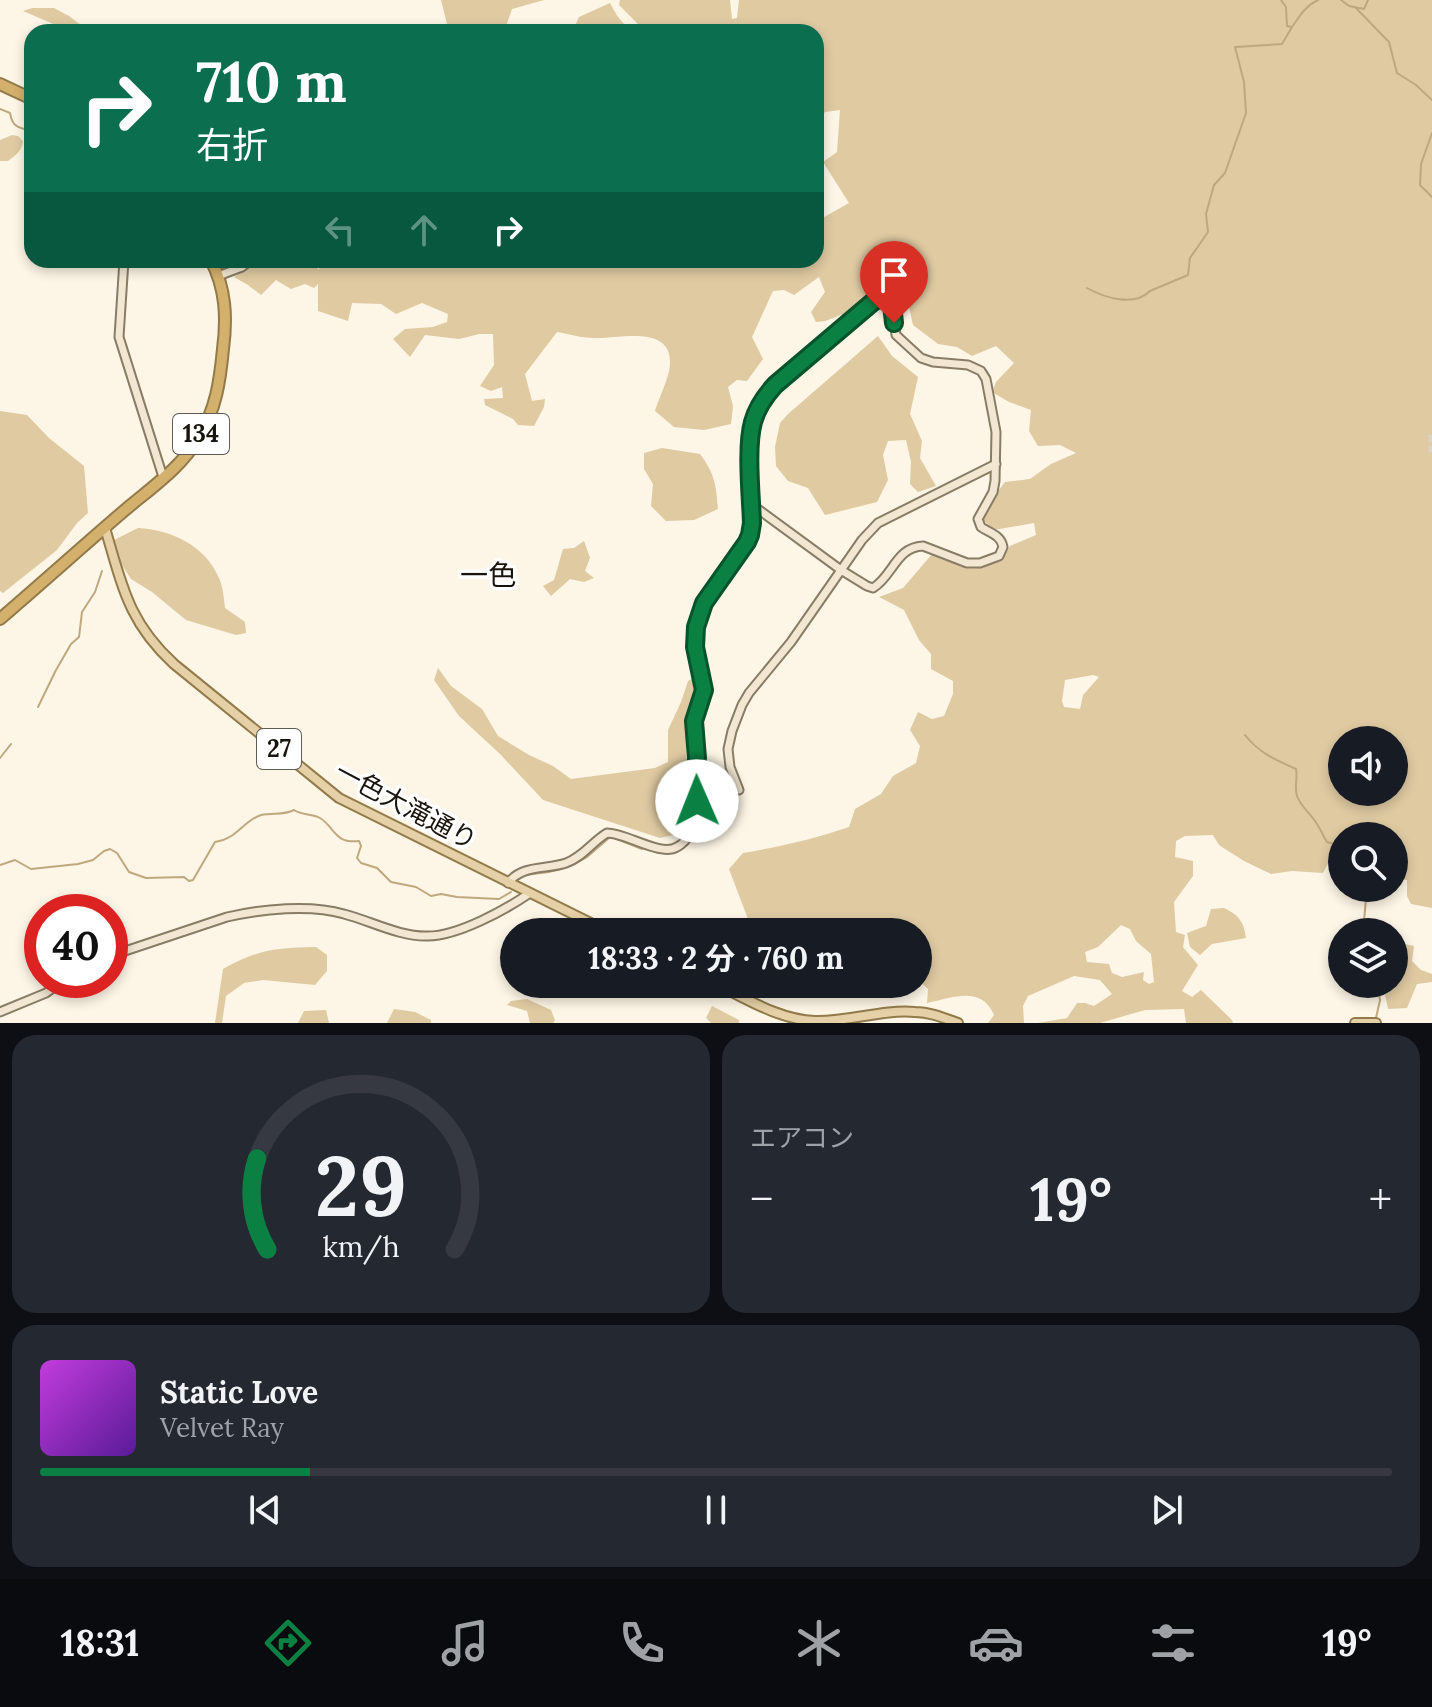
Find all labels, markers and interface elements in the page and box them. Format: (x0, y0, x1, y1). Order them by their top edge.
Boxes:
text: 710 m (196, 46, 347, 117)
icon: right (64, 56, 168, 160)
text: 右折 (196, 122, 268, 168)
icon: left (318, 208, 362, 252)
icon: ahead (402, 208, 446, 252)
icon: right (486, 208, 530, 252)
pin (860, 241, 928, 323)
icon: arrive (872, 253, 916, 297)
road number: 134 (173, 414, 229, 454)
district label: 一色 (460, 557, 516, 593)
map controls (1328, 726, 1408, 998)
button: sound (1328, 726, 1408, 806)
road number: 27 (257, 729, 301, 769)
street label: 一色大滝通り (330, 754, 483, 857)
position arrow (655, 759, 739, 843)
button: search (1328, 822, 1408, 902)
speed limit sign: 40 (24, 894, 128, 998)
button: layers (1328, 918, 1408, 998)
text: 18:33 · 2 分 · 760 m (588, 939, 844, 977)
text: エアコン (750, 1121, 854, 1154)
text: 29 (315, 1132, 407, 1239)
text: 19° (1030, 1161, 1112, 1237)
text: − (750, 1171, 773, 1227)
text: + (1369, 1171, 1392, 1227)
text: km/h (322, 1228, 400, 1265)
text: Static Love (160, 1373, 318, 1411)
text: Velvet Ray (160, 1411, 284, 1444)
icon: previous (243, 1488, 287, 1532)
icon: pause (694, 1488, 738, 1532)
icon: next (1145, 1488, 1189, 1532)
icon: directions (260, 1615, 316, 1671)
icon: music (437, 1615, 493, 1671)
icon: phone (614, 1615, 670, 1671)
icon: climate (791, 1615, 847, 1671)
icon: car (968, 1615, 1024, 1671)
icon: filters (1145, 1615, 1201, 1671)
text: 18:31 (60, 1620, 139, 1666)
text: 19° (1322, 1620, 1371, 1666)

